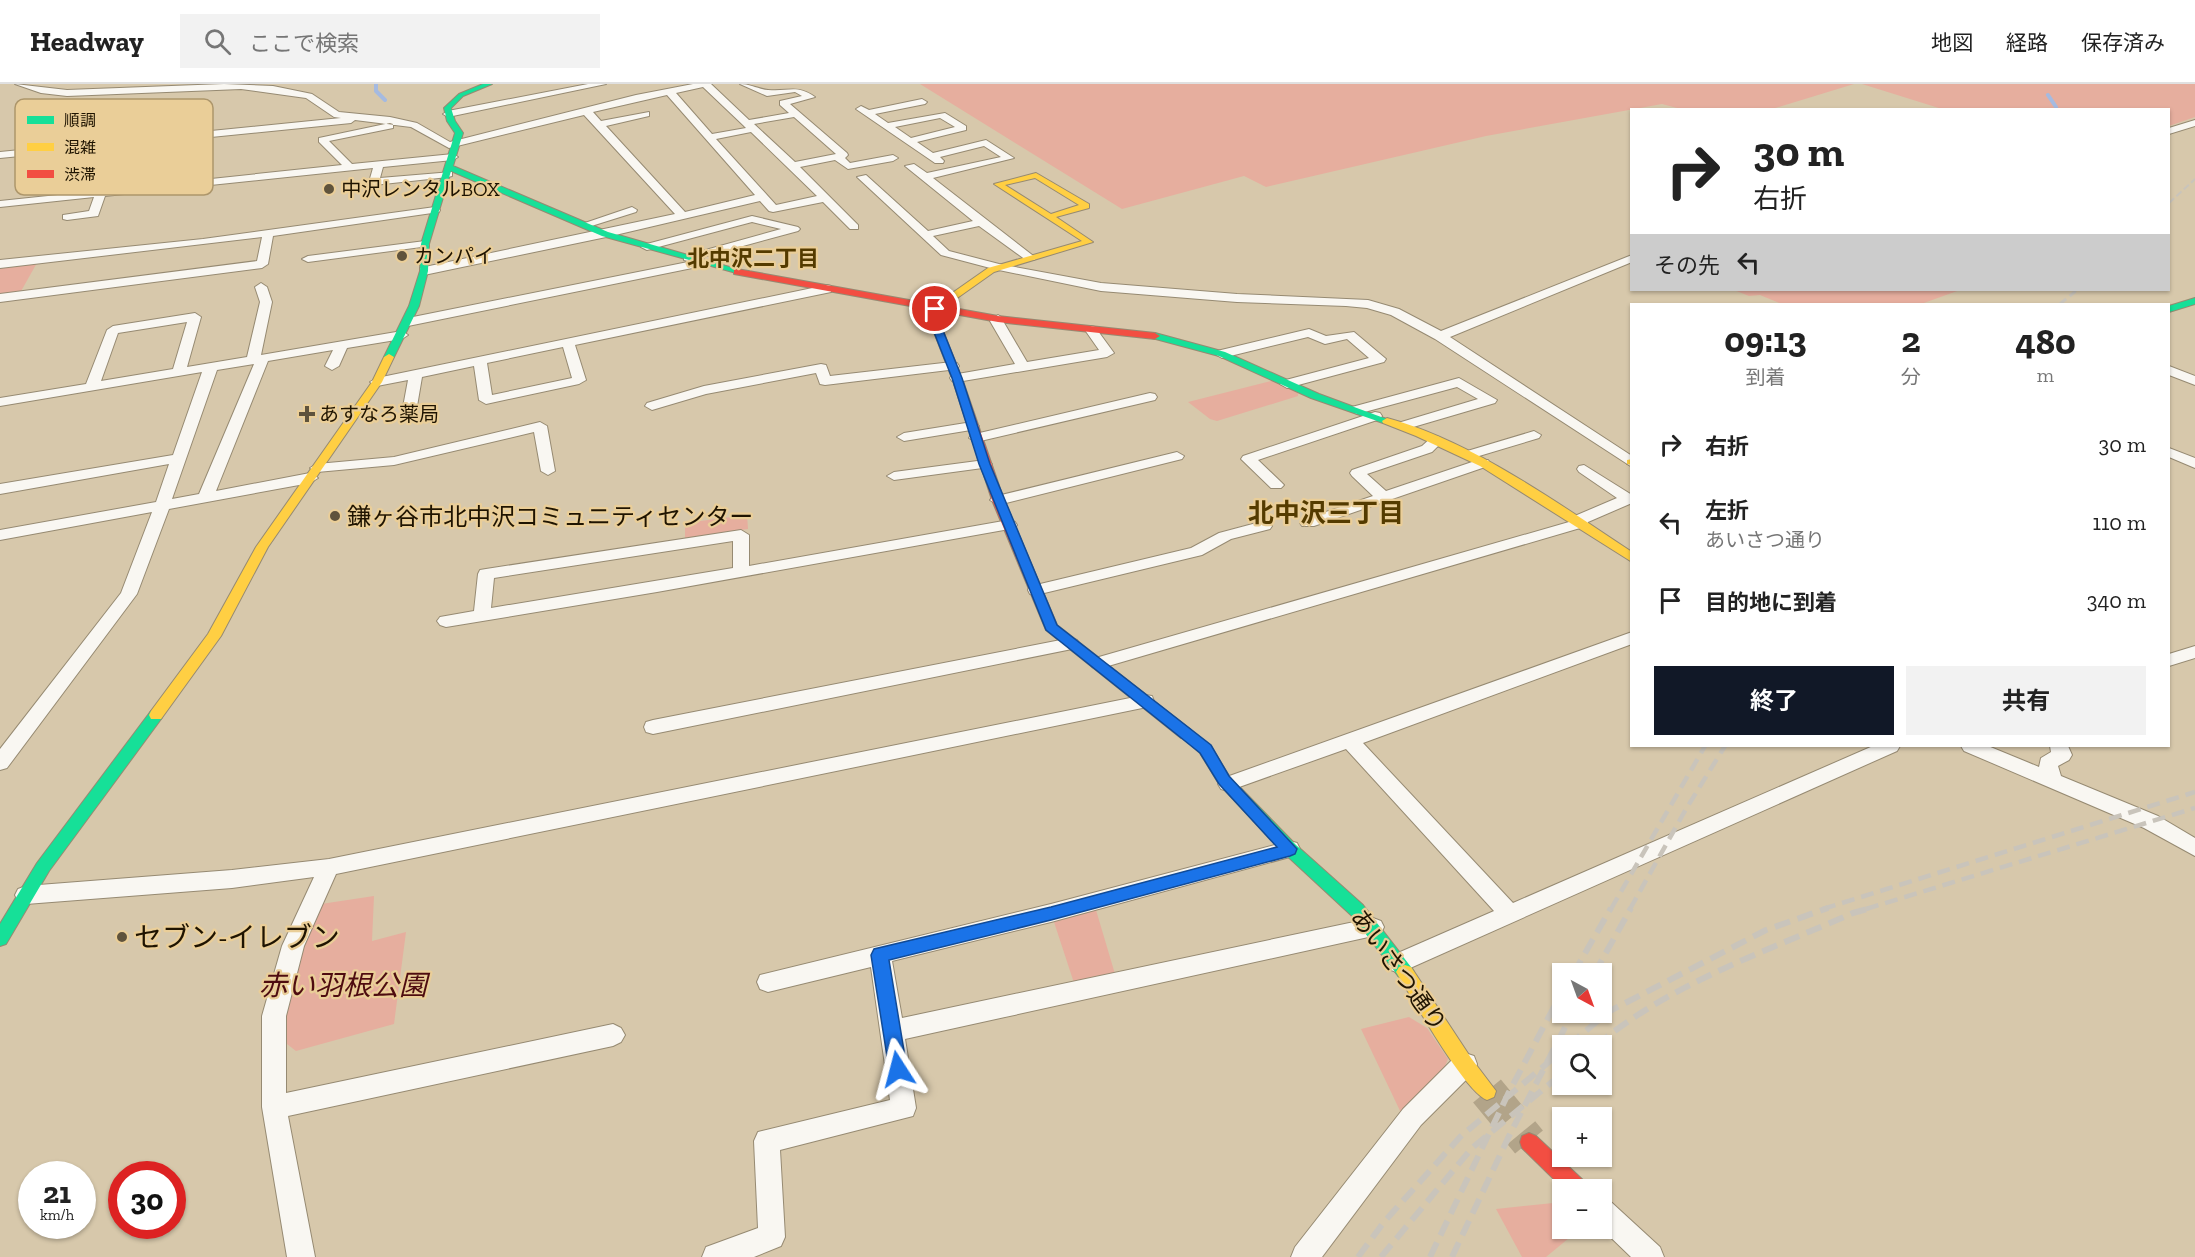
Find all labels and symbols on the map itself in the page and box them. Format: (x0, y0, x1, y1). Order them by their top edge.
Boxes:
legend (15, 99, 213, 195)
text: 順調 (64, 111, 96, 130)
text: 混雑 (64, 138, 96, 157)
text: 渋滞 (64, 165, 96, 184)
place label: 中沢レンタルBOX (341, 177, 500, 201)
marker: 中沢レンタルBOX (322, 182, 336, 196)
place label: カンパイ (414, 244, 494, 268)
district label: 北中沢二丁目 (687, 245, 819, 272)
marker: カンパイ (395, 249, 409, 263)
pin (909, 283, 960, 334)
place label: あすなろ薬局 (319, 402, 439, 426)
marker: あすなろ薬局 (300, 407, 314, 421)
district label: 北中沢三丁目 (1248, 497, 1404, 529)
place label: 鎌ヶ谷市北中沢コミュニティセンター (347, 502, 754, 531)
marker: 鎌ヶ谷市北中沢コミュニティセンター (328, 509, 342, 523)
street label: あいさつ通り (1345, 903, 1453, 1037)
place label: セブン-イレブン (134, 921, 340, 954)
marker: セブン-イレブン (115, 930, 129, 944)
north arrow (1552, 963, 1612, 1023)
park label: 赤い羽根公園 (259, 969, 431, 1002)
position arrow (866, 1037, 930, 1101)
speed limit sign: 30 (108, 1161, 186, 1239)

